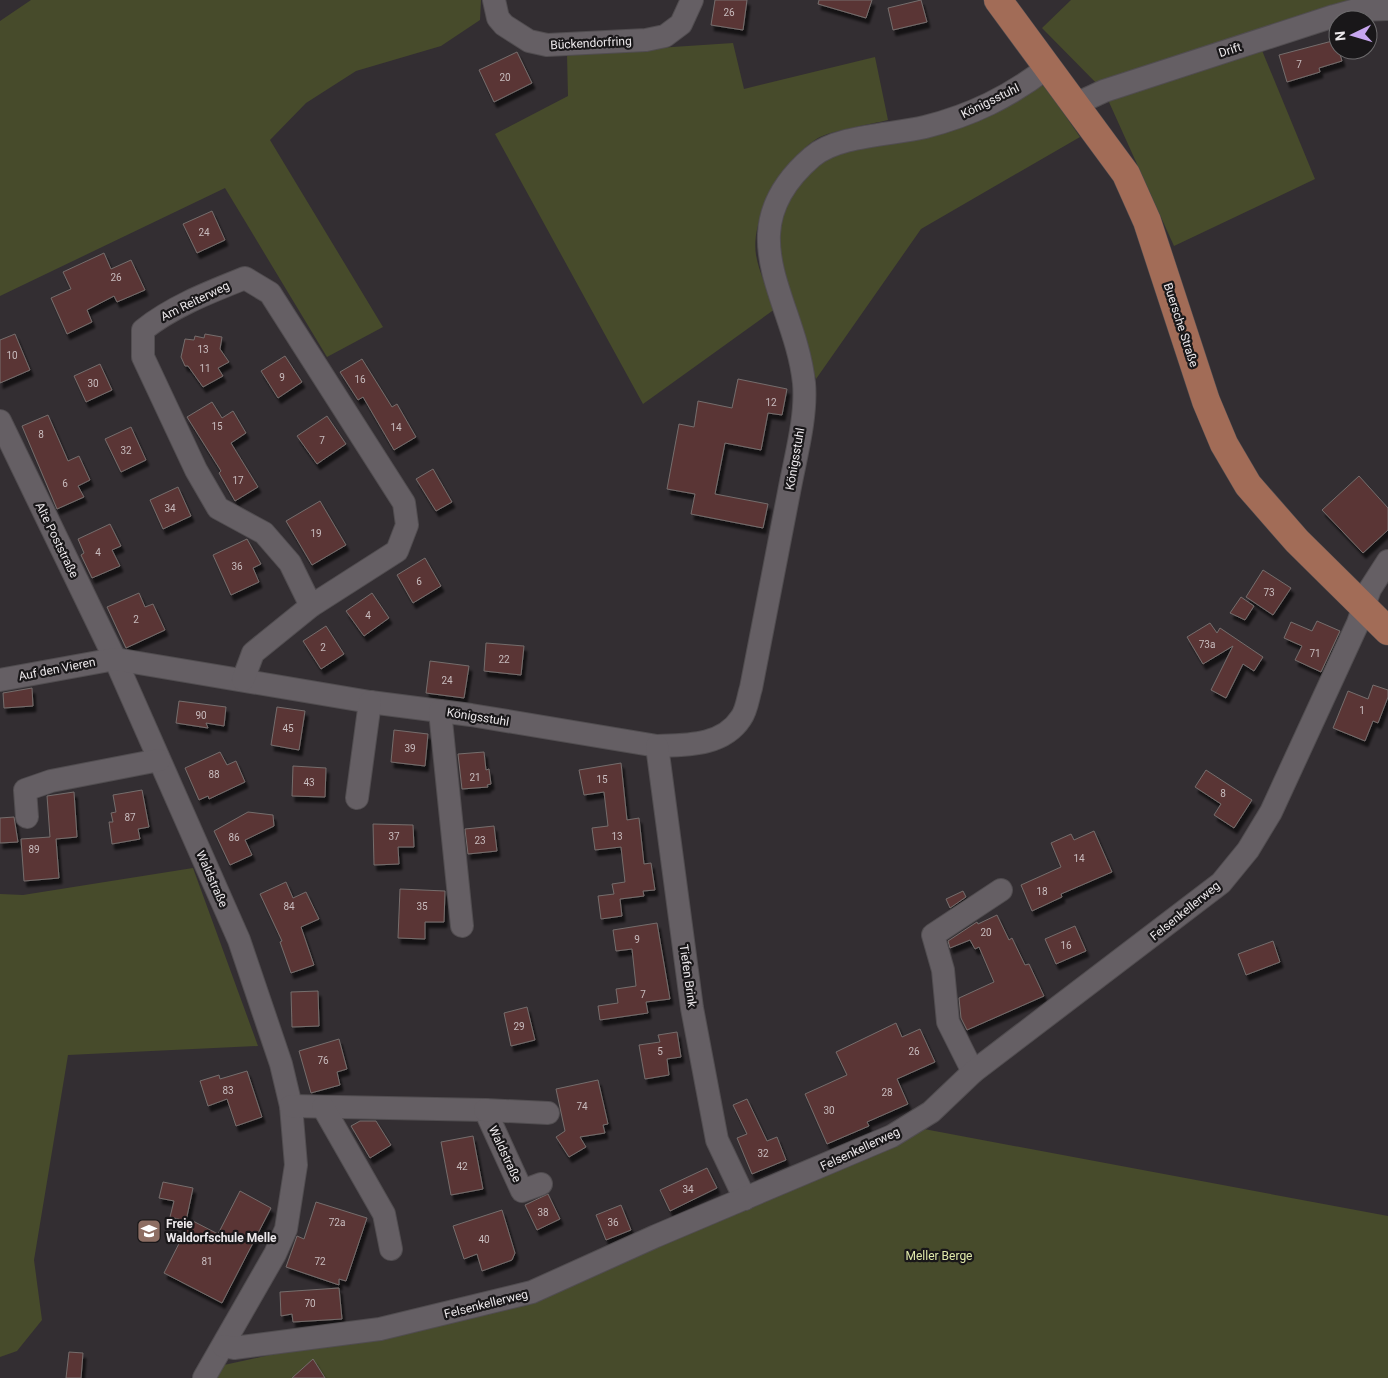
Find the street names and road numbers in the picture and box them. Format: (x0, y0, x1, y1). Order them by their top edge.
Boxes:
street label: Bückendorfring (550, 34, 632, 52)
street label: Drift (1217, 40, 1243, 60)
street label: Königsstuhl (959, 81, 1021, 121)
street label: Am Reiterweg (158, 278, 232, 324)
street label: Buersche Straße (1161, 281, 1201, 369)
street label: Königsstuhl (783, 427, 807, 491)
street label: Alte Poststraße (33, 500, 81, 580)
street label: Auf den Vieren (17, 655, 97, 683)
street label: Königsstuhl (446, 705, 510, 729)
street label: Waldstraße (193, 848, 231, 910)
street label: Felsenkellerweg (1147, 879, 1223, 943)
street label: Tiefen Brink (677, 944, 699, 1009)
street label: Waldstraße (486, 1124, 524, 1184)
street label: Felsenkellerweg (818, 1125, 902, 1173)
street label: Felsenkellerweg (443, 1287, 529, 1321)

